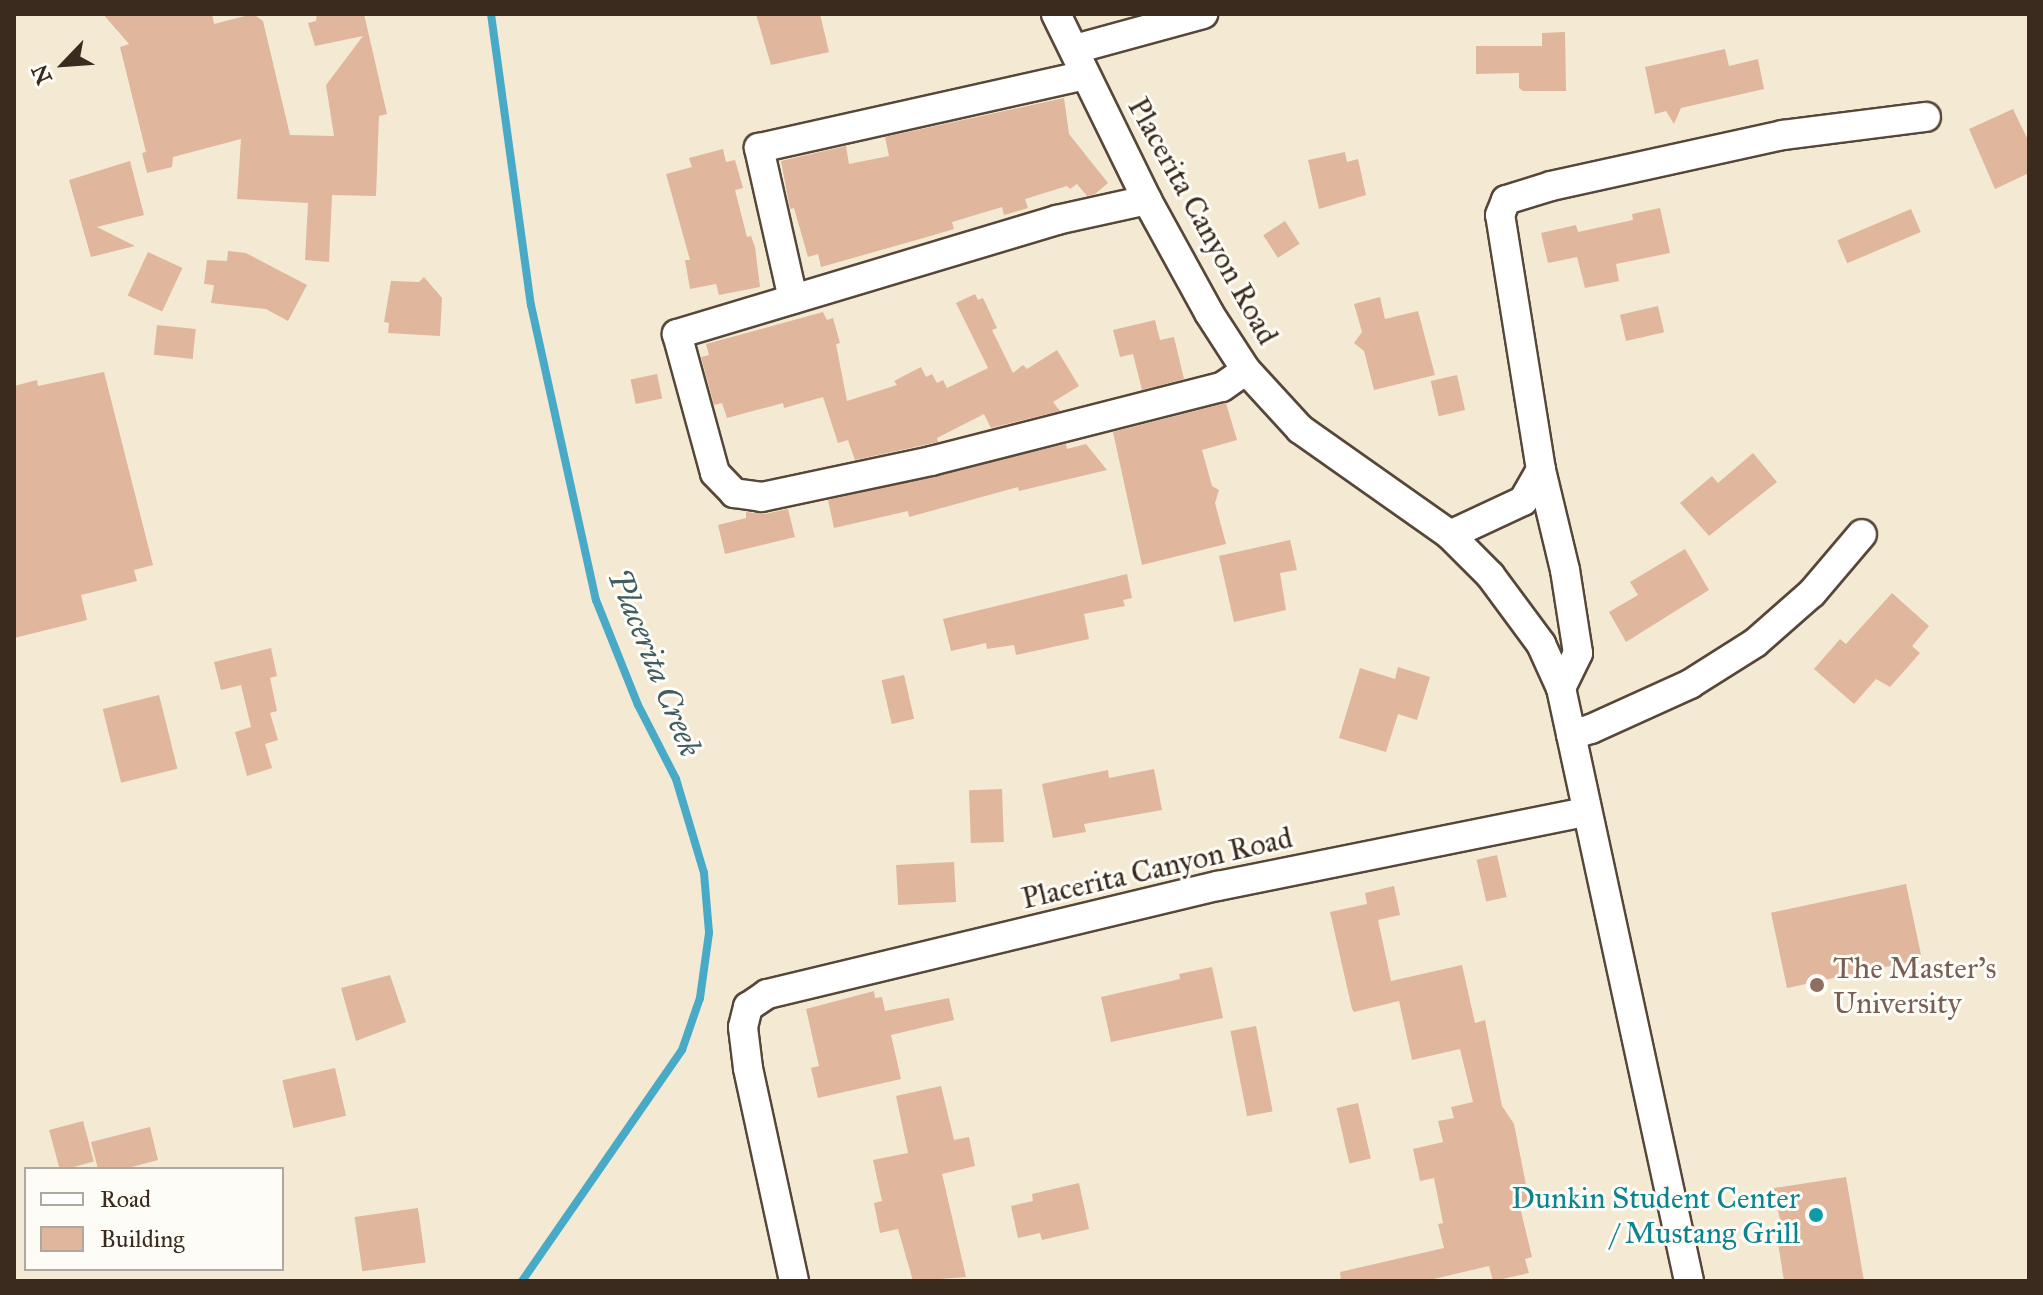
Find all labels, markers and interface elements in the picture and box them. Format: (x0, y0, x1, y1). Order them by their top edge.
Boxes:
north arrow (24, 24, 104, 104)
text: N (26, 60, 58, 89)
street label: Placerita Canyon Road (1120, 91, 1286, 351)
water label: Placerita Creek (599, 564, 709, 762)
street label: Placerita Canyon Road (1018, 819, 1296, 917)
place label: The Master's University (1833, 950, 1996, 1020)
marker: The Master's University (1808, 976, 1826, 994)
legend (24, 1167, 284, 1271)
place label: Dunkin Student Center / Mustang Grill (1511, 1180, 1800, 1250)
text: Road (100, 1184, 151, 1214)
marker: Dunkin Student Center / Mustang Grill (1807, 1206, 1825, 1224)
text: Building (100, 1224, 185, 1254)

